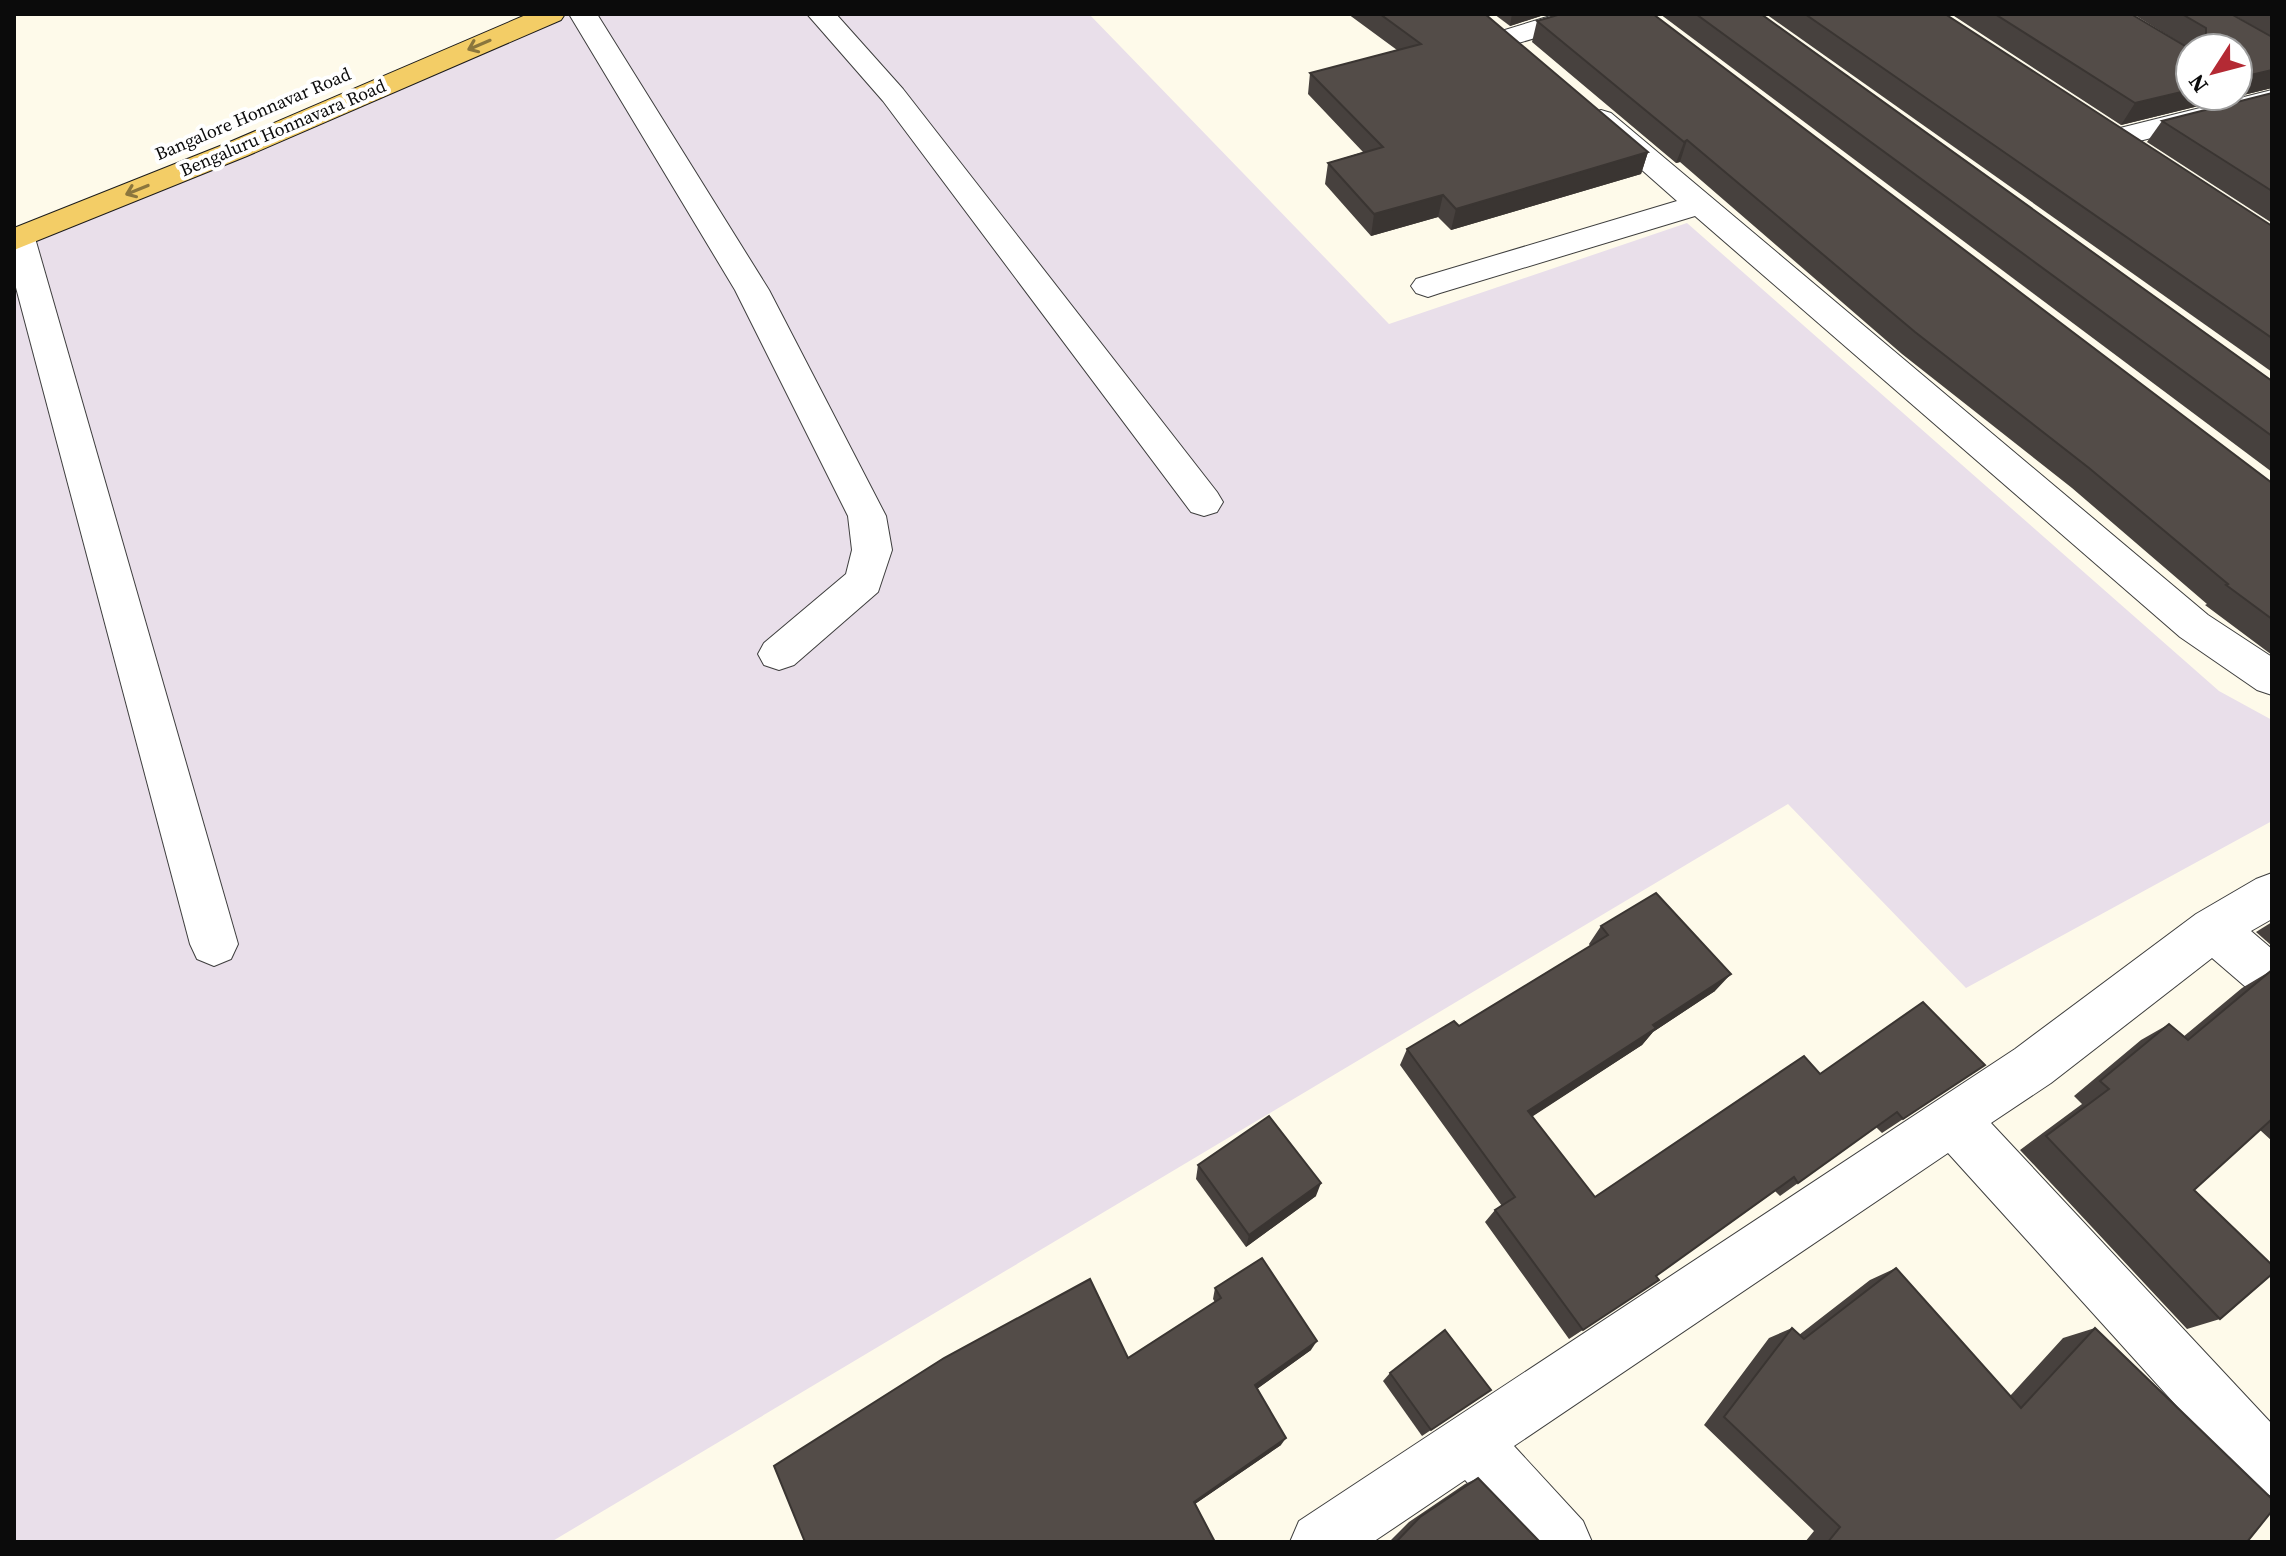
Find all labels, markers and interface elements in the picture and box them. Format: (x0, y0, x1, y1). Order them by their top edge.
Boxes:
north arrow (2174, 32, 2254, 112)
one-way arrow (467, 38, 492, 53)
street label: Bangalore Honnavar Road (151, 61, 354, 166)
text: N (2181, 68, 2215, 99)
street label: Bengaluru Honnavara Road (176, 73, 390, 182)
one-way arrow (125, 184, 150, 198)

